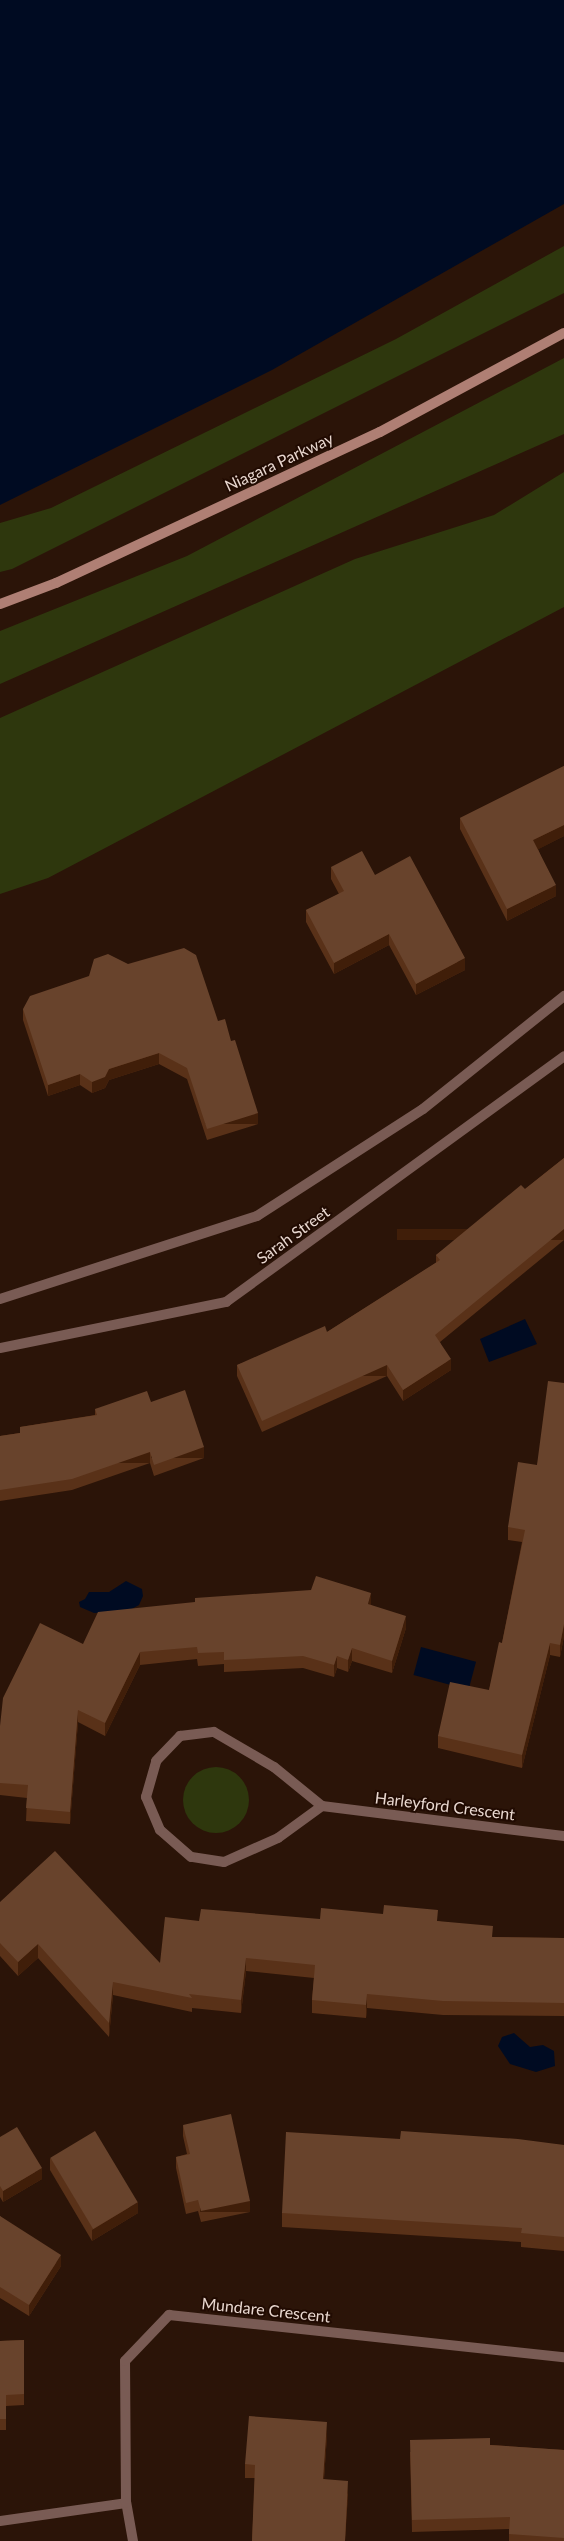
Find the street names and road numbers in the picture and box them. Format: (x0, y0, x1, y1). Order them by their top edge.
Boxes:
street label: Niagara Parkway (222, 428, 336, 496)
street label: Sarah Street (253, 1202, 333, 1268)
street label: Harleyford Crescent (374, 1788, 516, 1824)
street label: Mundare Crescent (201, 2294, 331, 2326)

